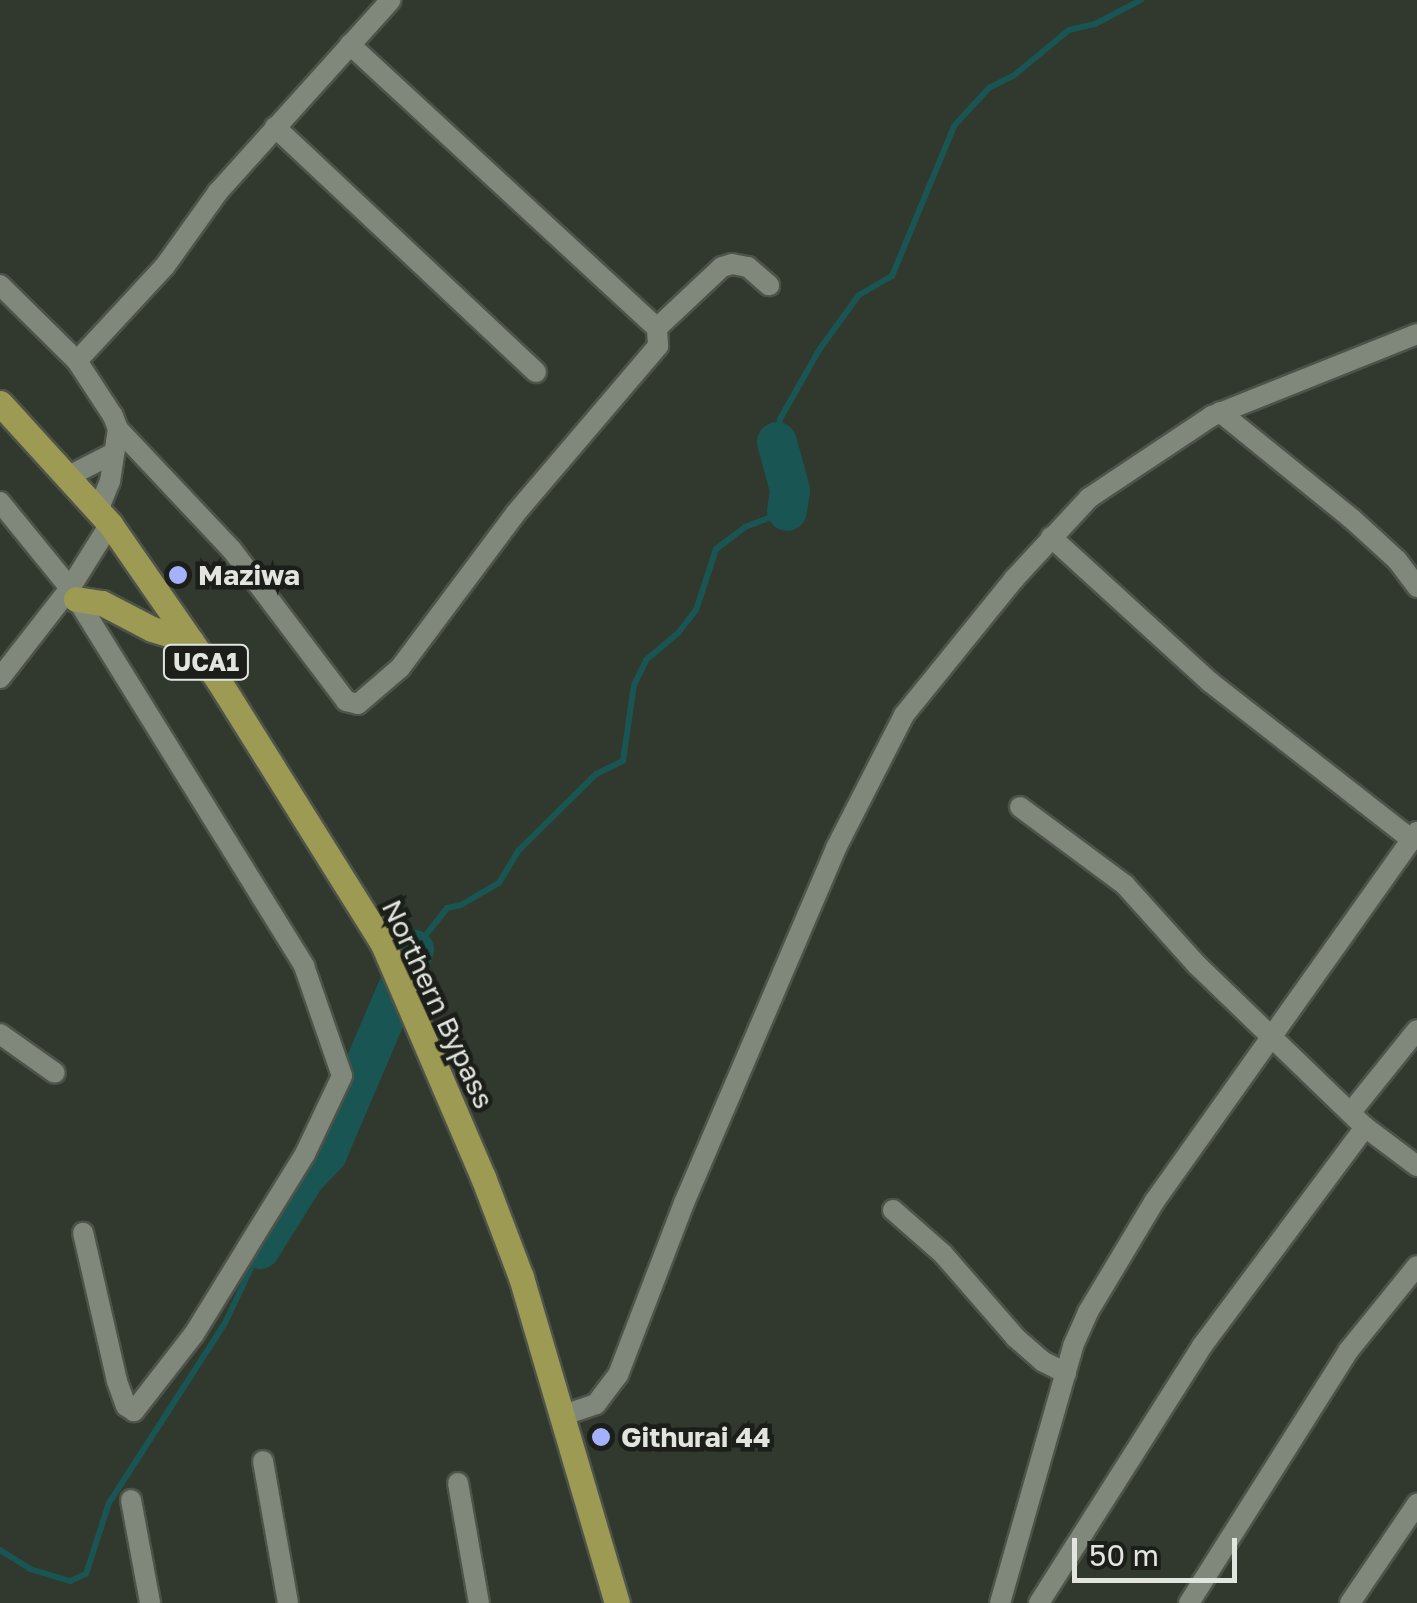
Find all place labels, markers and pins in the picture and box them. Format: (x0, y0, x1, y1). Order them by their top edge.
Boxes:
place label: Maziwa (198, 558, 300, 592)
marker: Maziwa (167, 564, 189, 586)
place label: Githurai 44 (621, 1420, 770, 1454)
marker: Githurai 44 (590, 1426, 612, 1448)

